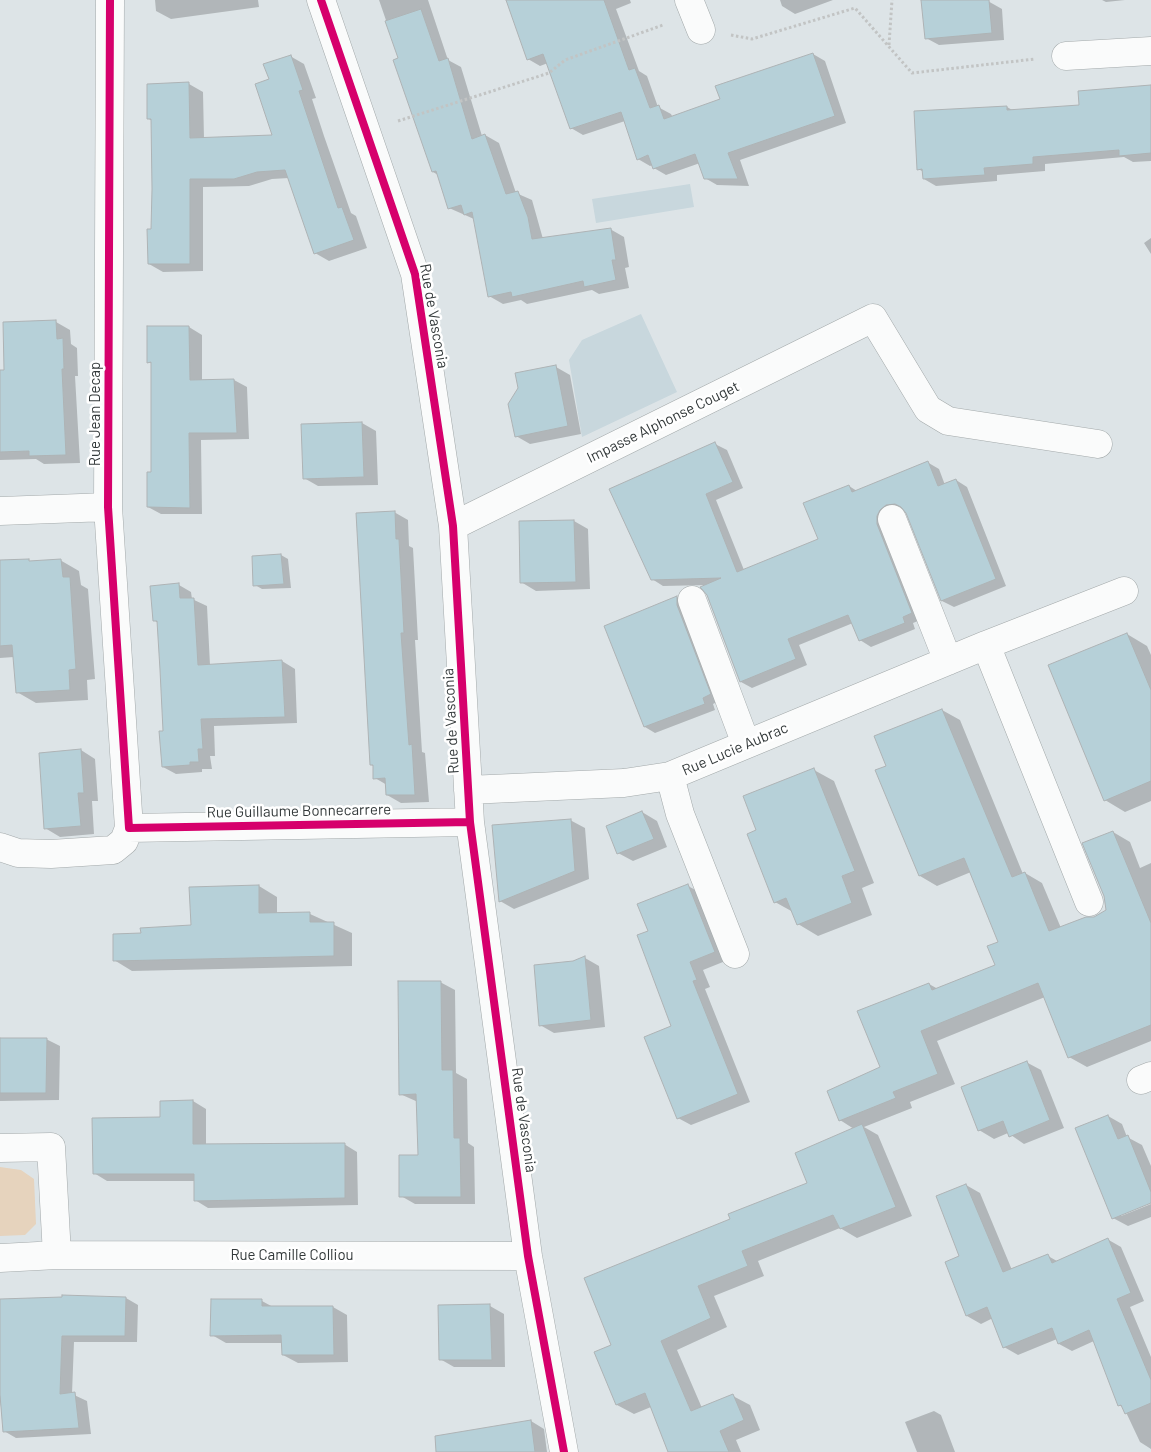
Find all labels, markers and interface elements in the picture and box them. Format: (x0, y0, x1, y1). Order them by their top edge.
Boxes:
street label: Rue de Vasconia (416, 262, 452, 370)
street label: Rue Jean Decap (86, 362, 104, 466)
street label: Impasse Alphonse Couget (584, 377, 742, 467)
street label: Rue de Vasconia (439, 668, 463, 774)
street label: Rue Lucie Aubrac (679, 719, 791, 779)
street label: Rue Guillaume Bonnecarrere (207, 800, 391, 822)
street label: Rue de Vasconia (508, 1066, 540, 1174)
street label: Rue Camille Colliou (230, 1246, 354, 1264)

